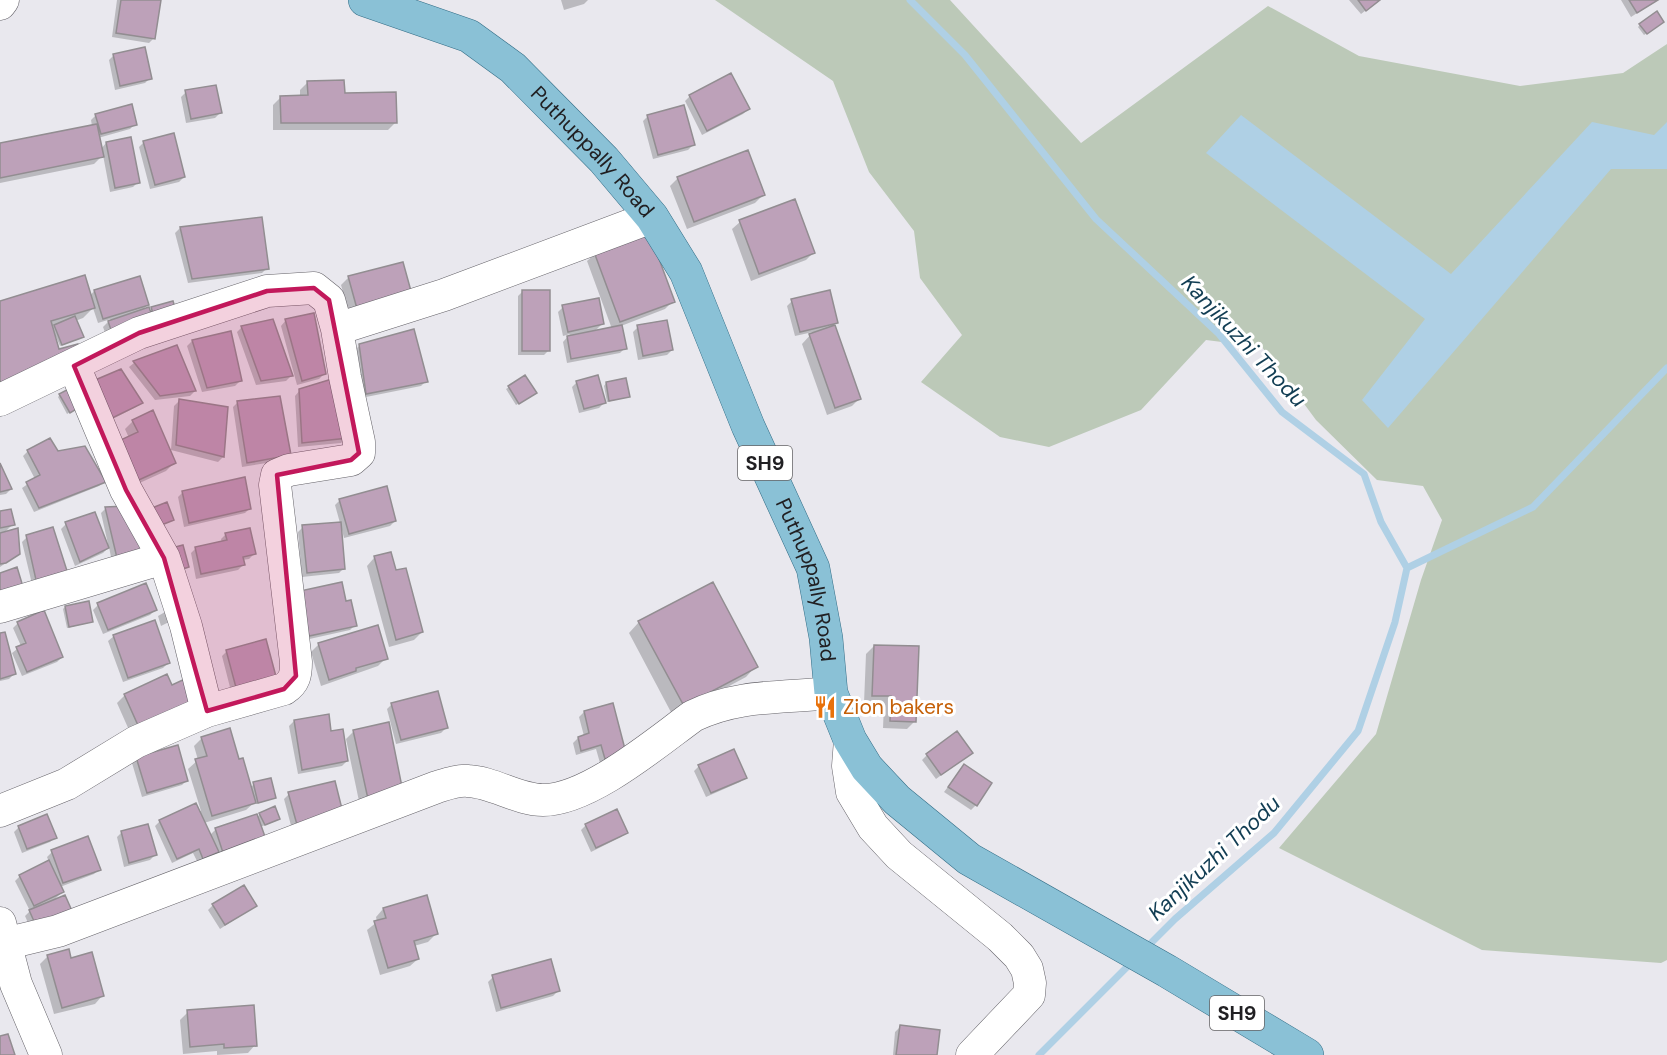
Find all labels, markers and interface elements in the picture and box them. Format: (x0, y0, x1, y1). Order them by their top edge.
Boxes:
street label: Puthuppally Road (525, 80, 661, 223)
water label: Kanjikuzhi Thodu (1175, 269, 1313, 414)
road number: SH9 (738, 446, 792, 480)
street label: Puthuppally Road (769, 494, 842, 663)
place label: Zion bakers (843, 693, 954, 721)
restaurant icon: Zion bakers (812, 694, 838, 720)
water label: Kanjikuzhi Thodu (1142, 789, 1287, 927)
road number: SH9 (1210, 996, 1264, 1030)

